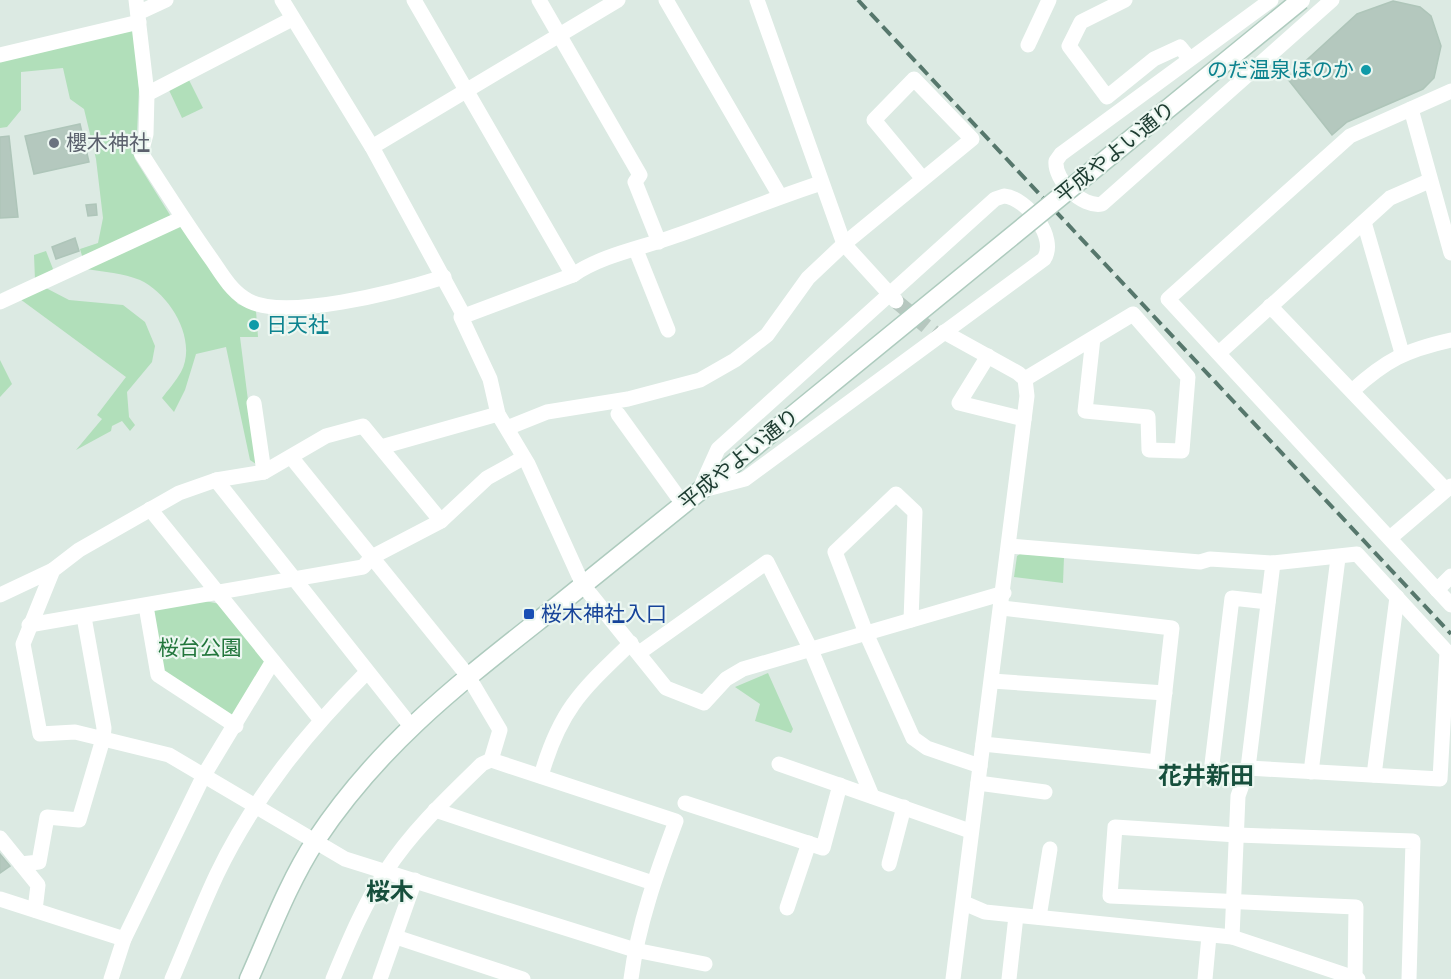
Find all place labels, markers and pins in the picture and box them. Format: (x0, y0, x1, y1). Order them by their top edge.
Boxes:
place label: のだ温泉ほのか (1207, 55, 1354, 85)
marker: のだ温泉ほのか (1359, 63, 1373, 77)
place label: 櫻木神社 (66, 128, 150, 158)
marker: 櫻木神社 (47, 136, 61, 150)
place label: 日天社 (266, 310, 329, 340)
marker: 日天社 (247, 318, 261, 332)
place label: 桜木神社入口 (541, 599, 667, 629)
marker: 桜木神社入口 (522, 607, 536, 621)

